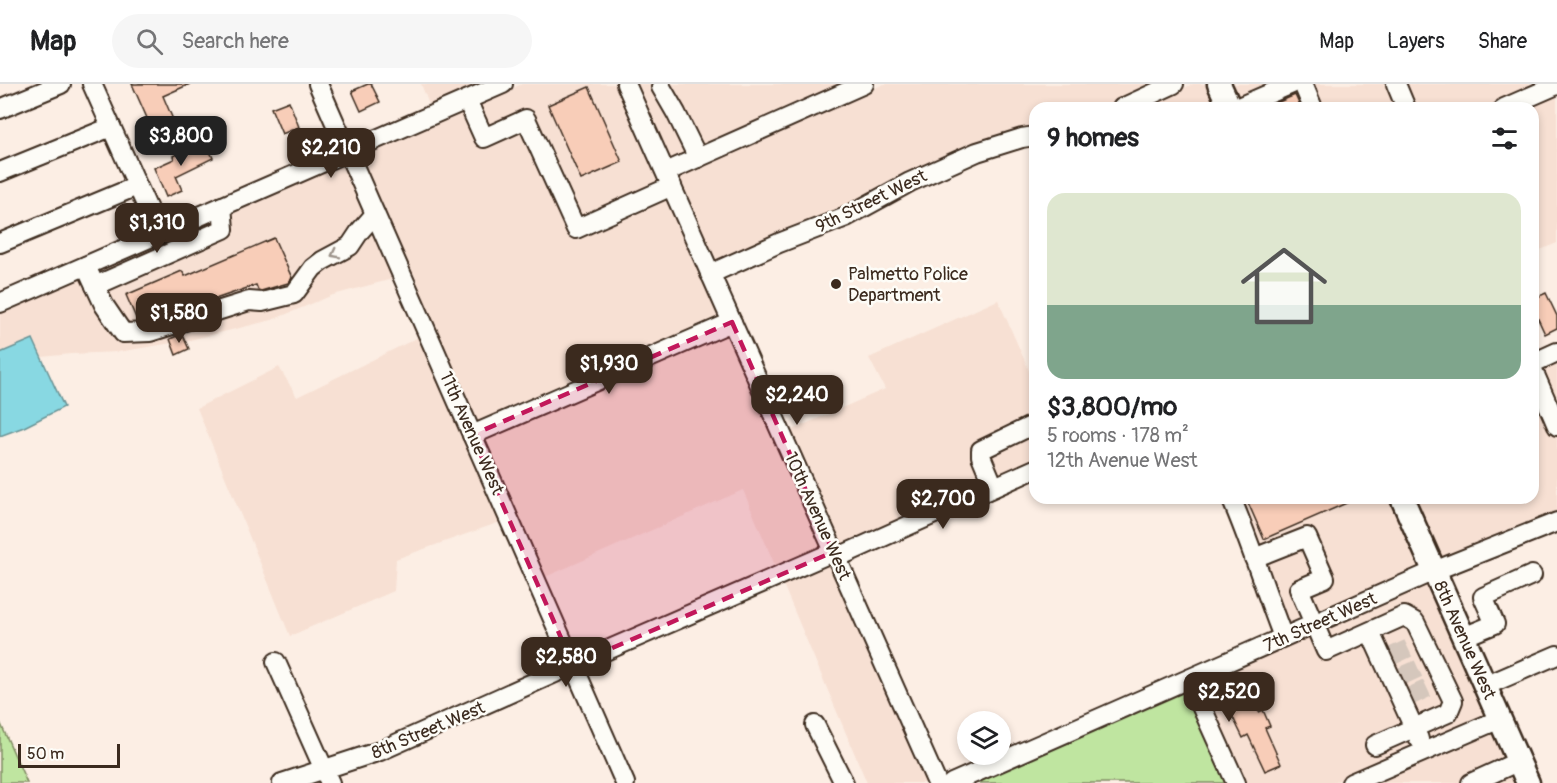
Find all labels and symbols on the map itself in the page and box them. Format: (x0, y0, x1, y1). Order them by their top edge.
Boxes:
pin: $3,800 (132, 116, 230, 167)
pin: $2,210 (282, 128, 380, 179)
street label: 9th Street West (812, 164, 931, 238)
pin: $1,310 (108, 203, 206, 254)
one-way arrow (330, 247, 341, 258)
place label: Palmetto Police Department (848, 263, 968, 307)
marker: Palmetto Police Department (829, 277, 843, 291)
pin: $1,580 (130, 293, 228, 344)
pin: $1,930 (560, 344, 658, 395)
street label: 11th Avenue West (434, 368, 509, 499)
pin: $2,240 (748, 375, 846, 426)
street label: 10th Avenue West (779, 449, 856, 584)
pin: $2,700 (894, 479, 992, 530)
street label: 8th Avenue West (1428, 577, 1501, 704)
street label: 7th Street West (1260, 587, 1381, 658)
pin: $2,580 (517, 637, 615, 688)
pin: $2,520 (1180, 672, 1278, 723)
street label: 8th Street West (368, 696, 489, 765)
scale bar (18, 741, 120, 768)

